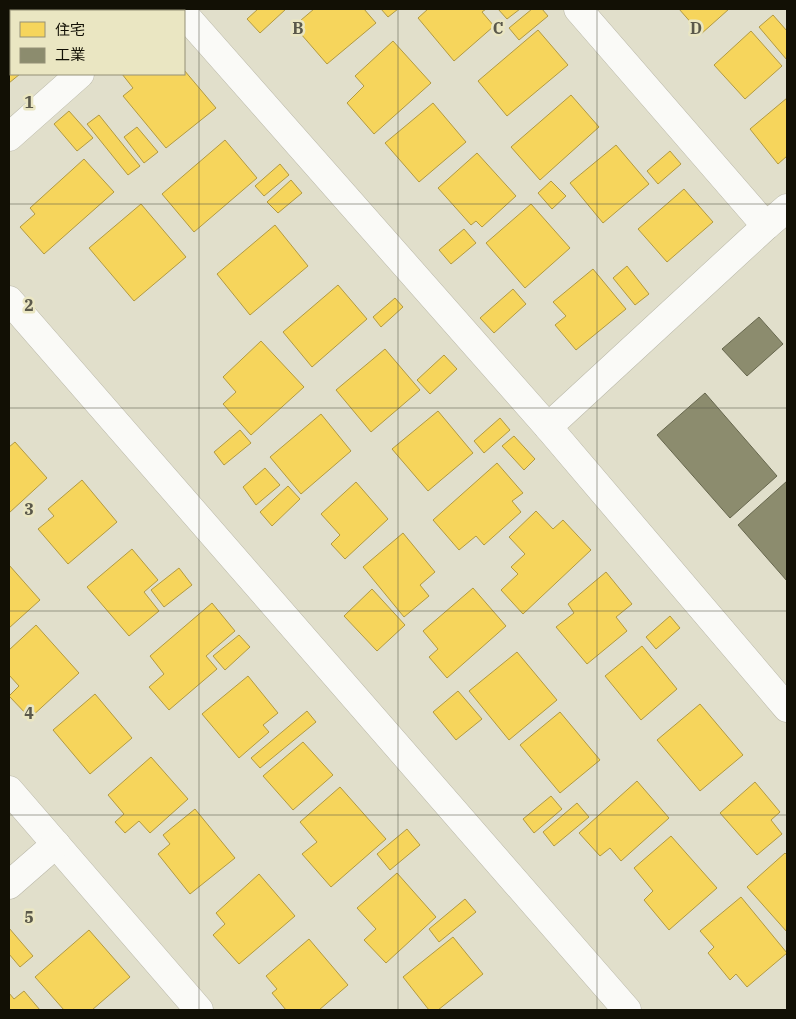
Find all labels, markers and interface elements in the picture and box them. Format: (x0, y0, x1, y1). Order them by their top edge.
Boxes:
legend (10, 10, 185, 75)
text: B (292, 18, 304, 38)
text: C (493, 18, 503, 38)
text: D (690, 18, 702, 38)
text: 住宅 (55, 20, 85, 39)
text: 工業 (55, 45, 85, 64)
text: 1 (24, 92, 34, 112)
text: 2 (24, 295, 34, 315)
text: 3 (24, 499, 34, 519)
text: 4 (24, 703, 34, 723)
text: 5 (24, 907, 34, 927)

